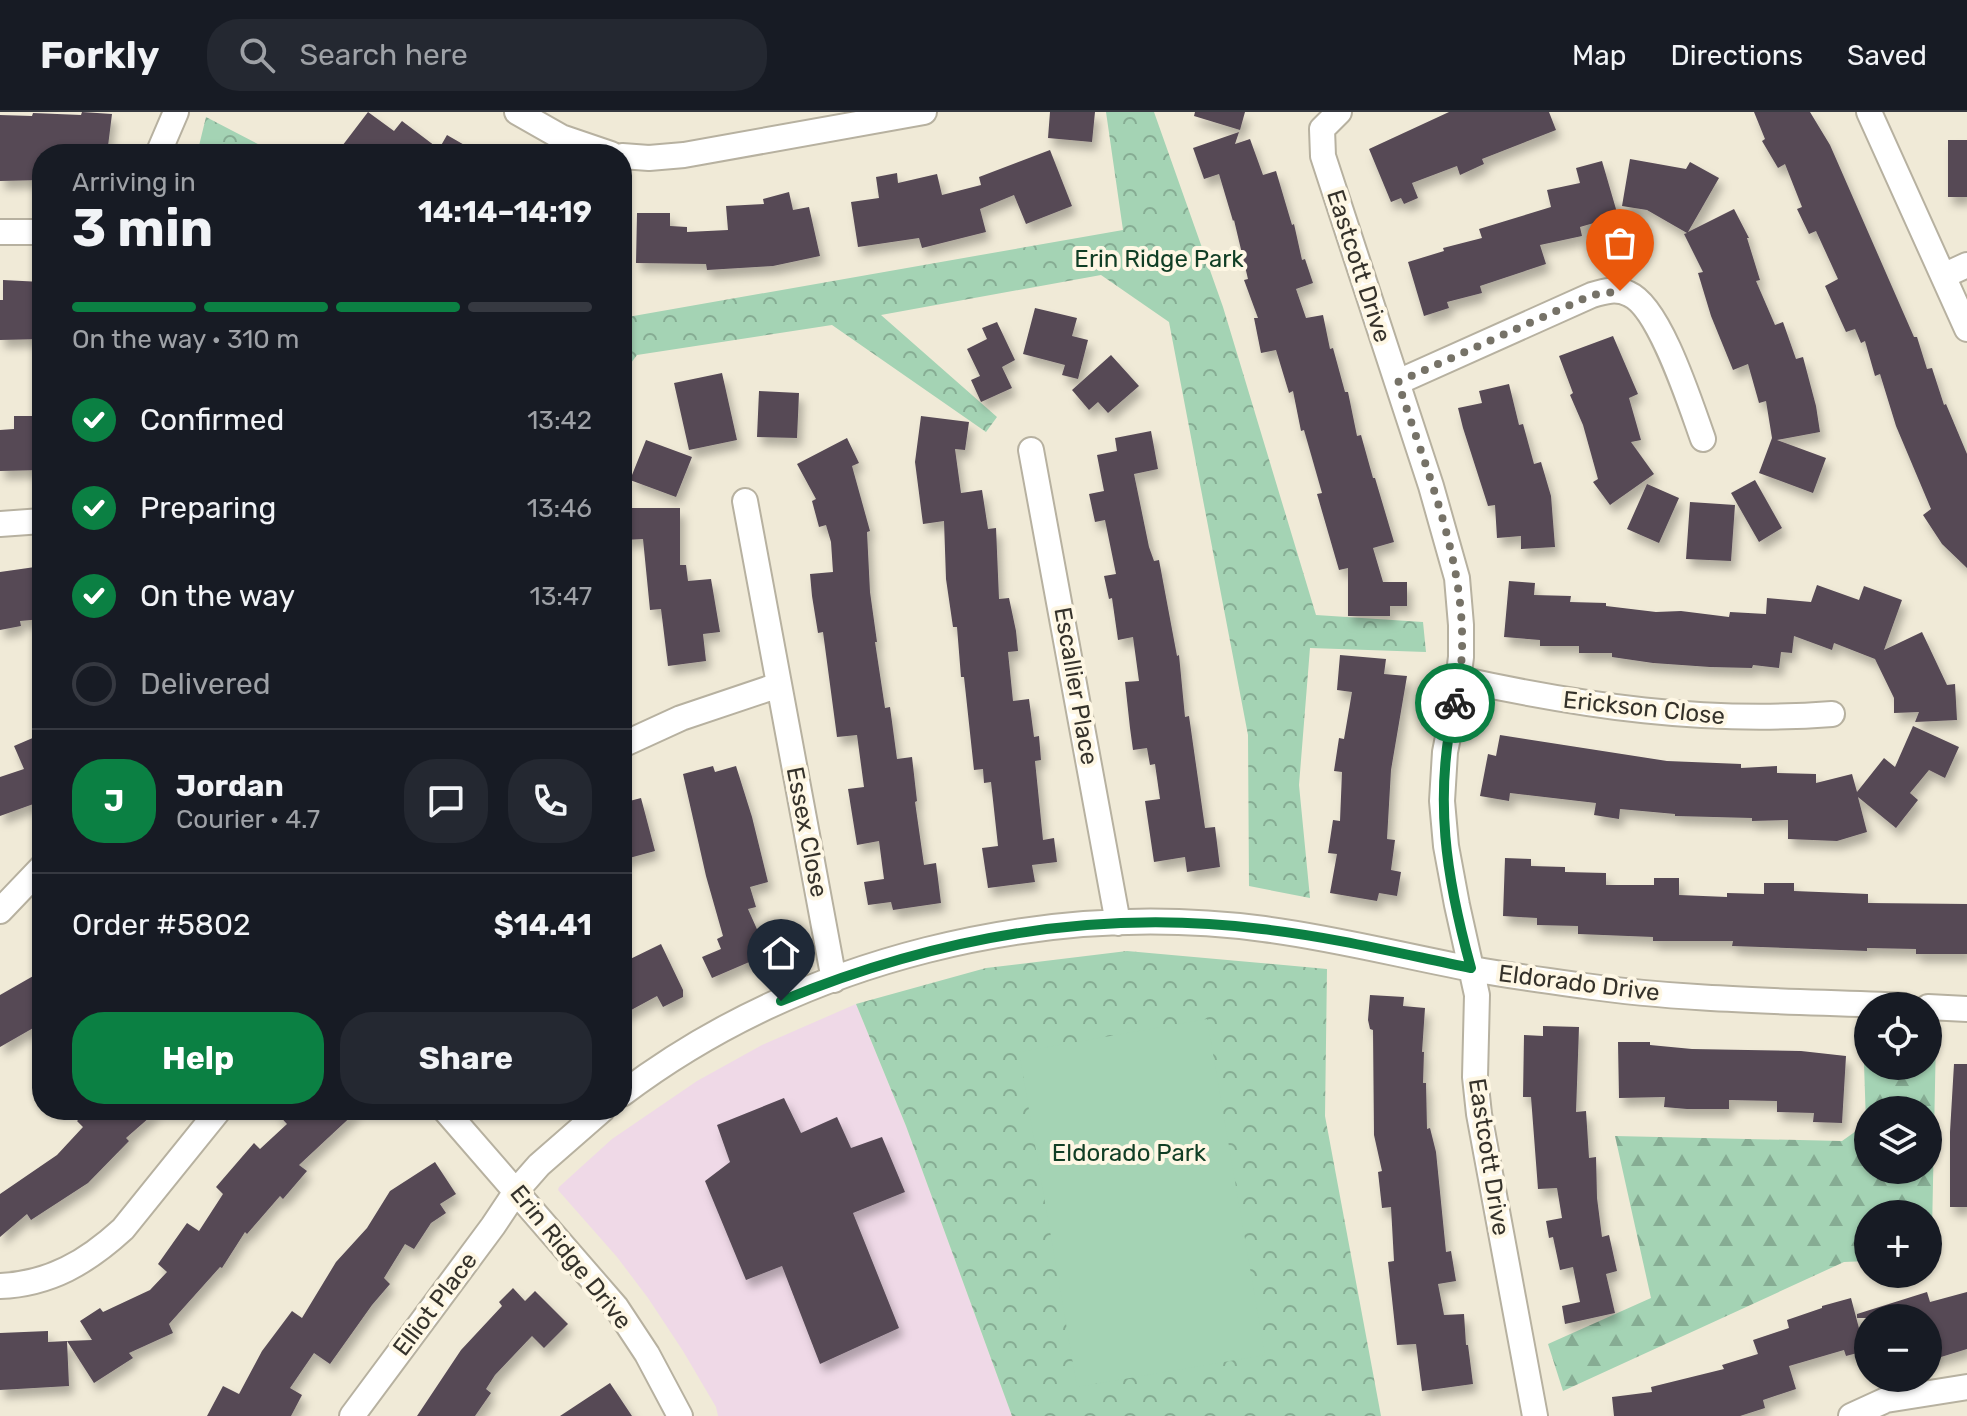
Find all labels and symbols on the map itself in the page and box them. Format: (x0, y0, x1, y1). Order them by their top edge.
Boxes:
street label: Eastcott Drive (1321, 186, 1397, 346)
pin (1586, 209, 1654, 291)
park label: Erin Ridge Park (1074, 245, 1244, 273)
street label: Escallier Place (1048, 605, 1104, 767)
courier (1415, 663, 1495, 743)
street label: Erickson Close (1562, 686, 1726, 730)
street label: Essex Close (781, 764, 833, 900)
pin (747, 919, 815, 1001)
street label: Eldorado Drive (1497, 959, 1661, 1007)
street label: Eastcott Drive (1463, 1076, 1515, 1238)
park label: Eldorado Park (1052, 1139, 1207, 1167)
street label: Erin Ridge Drive (504, 1179, 638, 1335)
street label: Elliot Place (387, 1247, 483, 1361)

